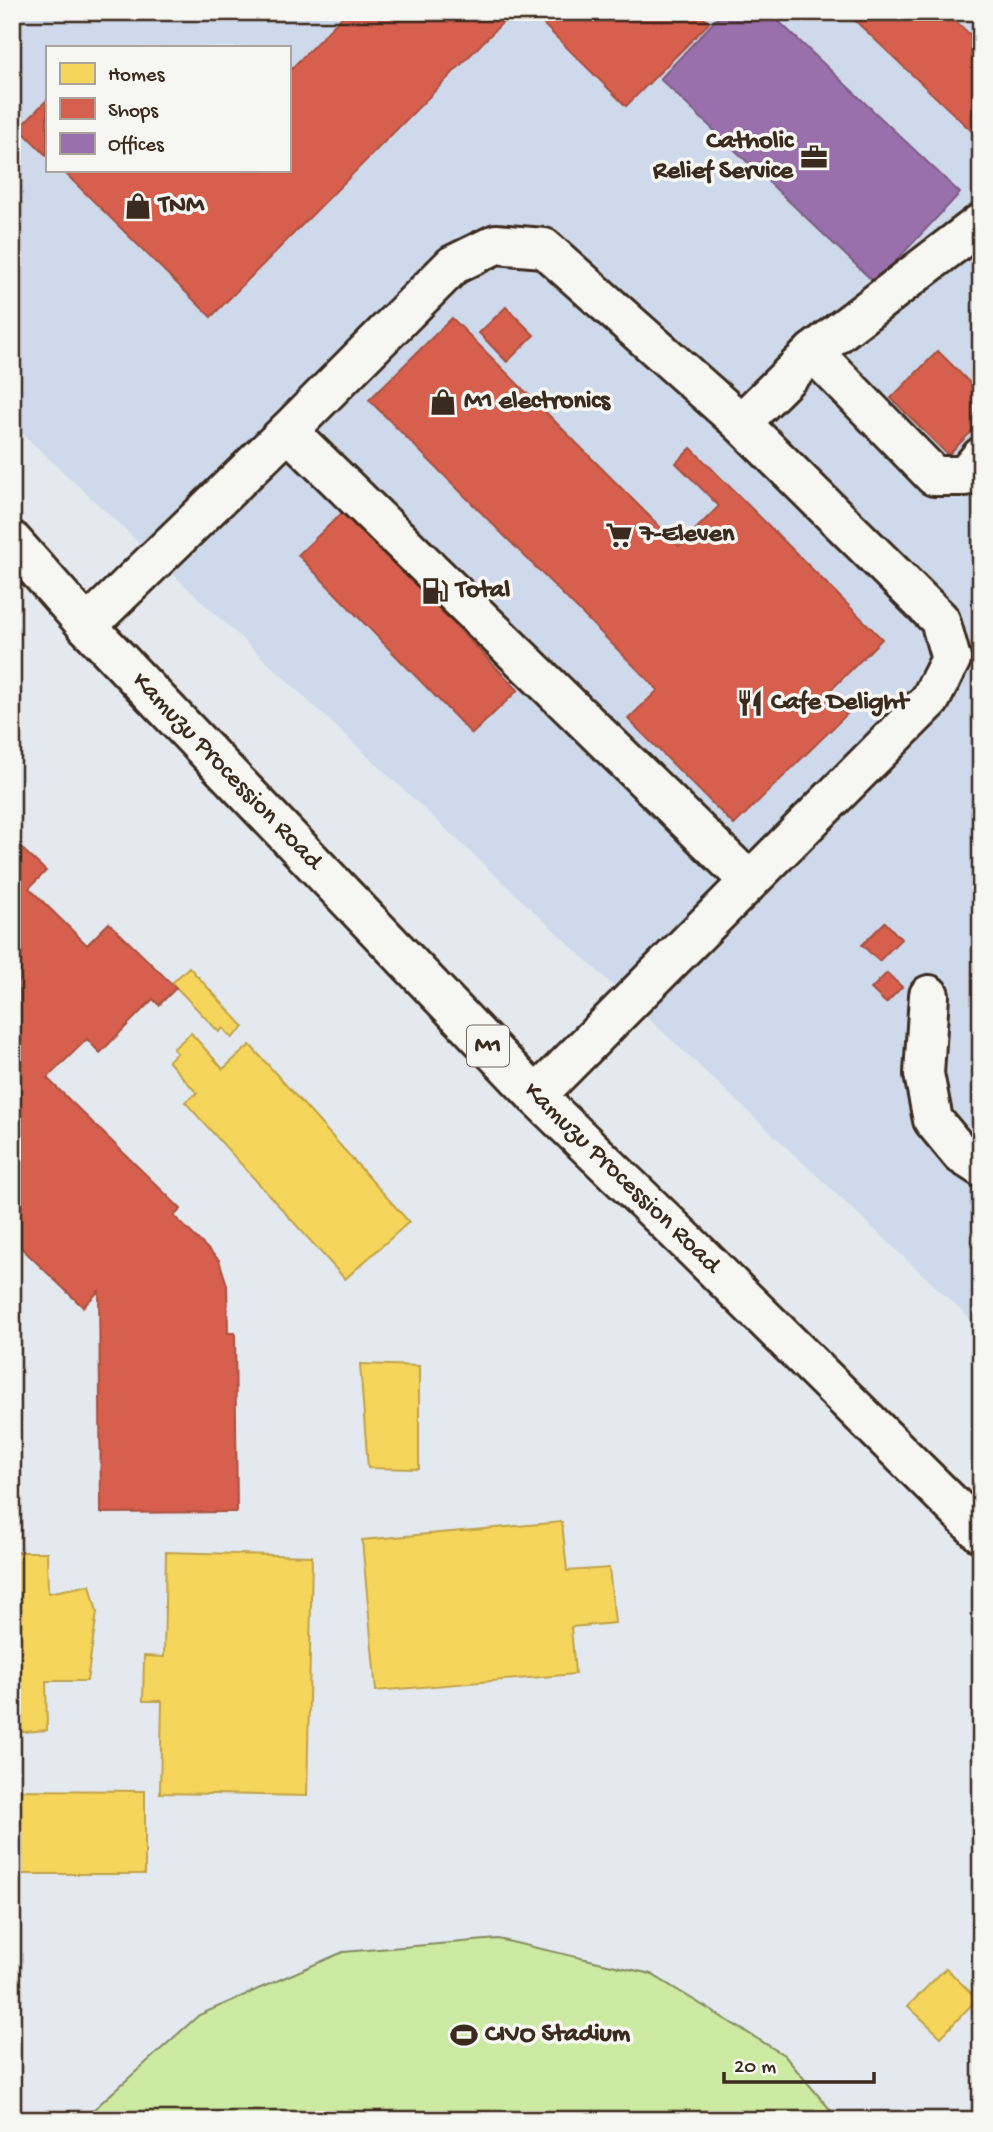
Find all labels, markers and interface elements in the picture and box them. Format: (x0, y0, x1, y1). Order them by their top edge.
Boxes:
legend (46, 46, 290, 172)
text: Homes (108, 64, 166, 89)
text: Shops (108, 100, 159, 125)
place label: Catholic Relief Service (652, 127, 795, 188)
text: Offices (108, 134, 165, 159)
office icon: Catholic Relief Service (799, 142, 829, 172)
shop icon: TNM (123, 191, 153, 221)
place label: TNM (157, 191, 205, 222)
shop icon: M1 electronics (428, 387, 458, 417)
place label: M1 electronics (464, 387, 611, 418)
supermarket icon: 7-Eleven (604, 520, 634, 550)
place label: 7-Eleven (638, 520, 735, 551)
fuel station icon: Total (420, 576, 450, 606)
place label: Total (454, 576, 511, 607)
street label: Kamuzu Procession Road (125, 666, 329, 879)
restaurant icon: Cafe Delight (735, 688, 765, 718)
place label: Cafe Delight (771, 688, 911, 719)
road number: M1 (467, 1026, 509, 1066)
street label: Kamuzu Procession Road (516, 1076, 727, 1282)
sports icon: CIVO Stadium (449, 2020, 479, 2050)
place label: CIVO Stadium (485, 2020, 631, 2051)
scale bar (724, 2041, 874, 2085)
text: 20 m (734, 2056, 776, 2081)

